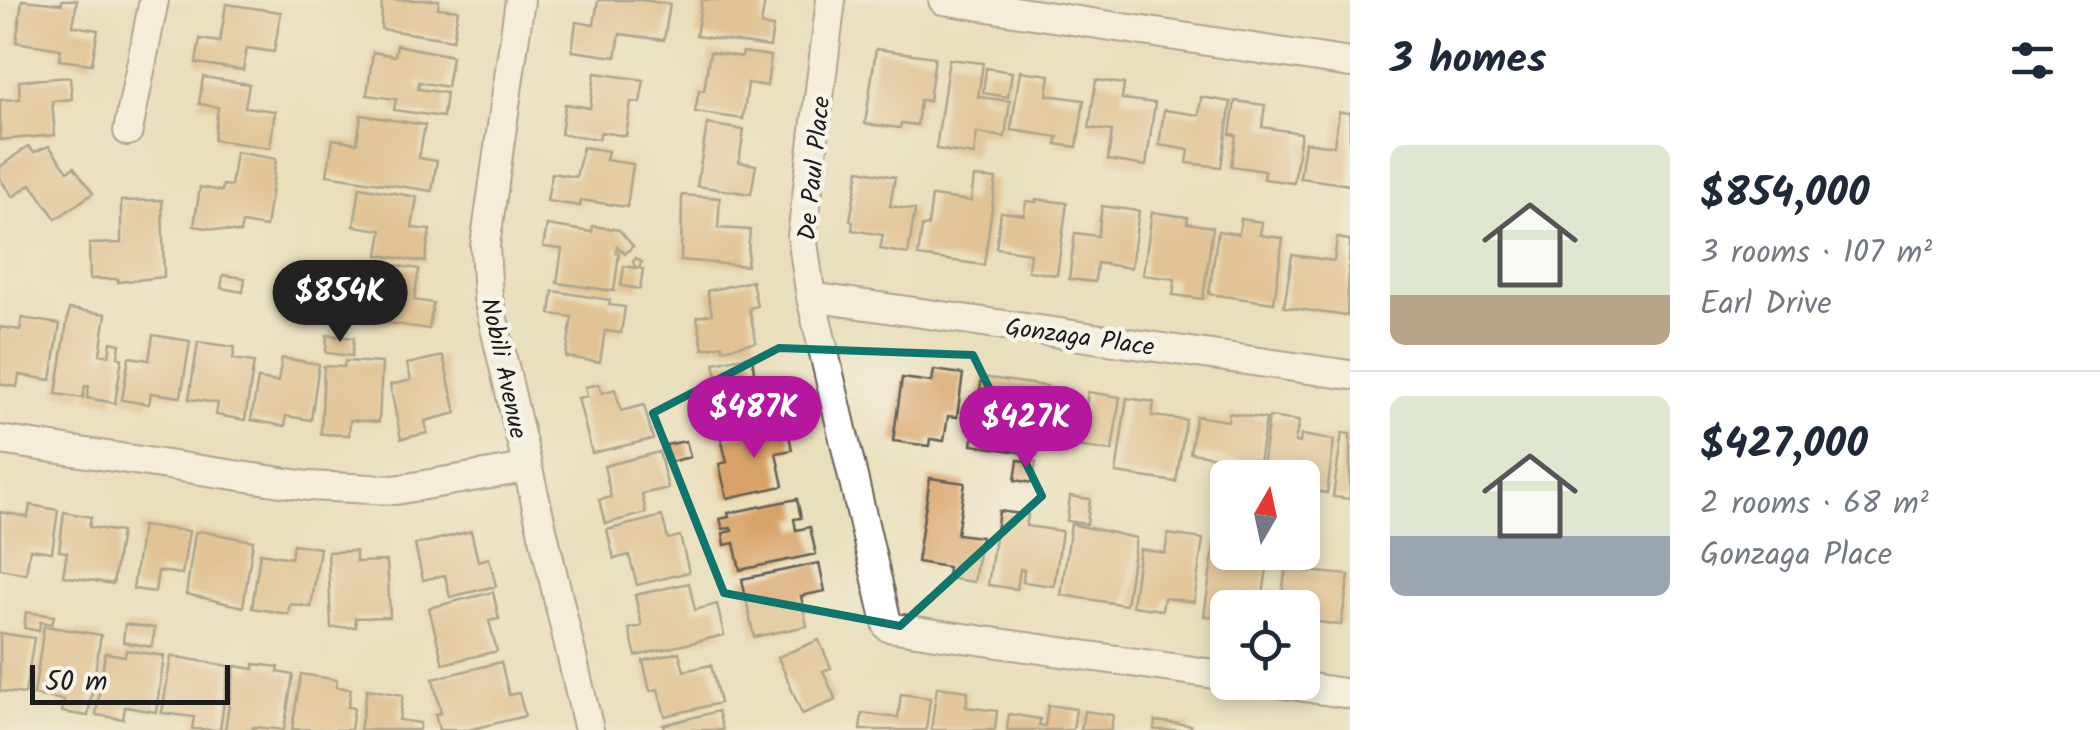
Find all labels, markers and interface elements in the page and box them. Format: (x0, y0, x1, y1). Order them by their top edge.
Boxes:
text: 3 homes (1390, 27, 1546, 94)
icon: filters (2005, 33, 2060, 88)
street label: De Paul Place (788, 94, 842, 242)
text: $854,000 (1700, 161, 1869, 228)
icon: home (1470, 185, 1590, 305)
text: 3 rooms · 107 m² (1700, 228, 1932, 279)
pin: $854K (270, 260, 410, 345)
text: $854K (295, 267, 385, 318)
text: Earl Drive (1700, 279, 1832, 330)
street label: Nobili Avenue (469, 294, 537, 443)
street label: Gonzaga Place (1003, 308, 1157, 368)
pin: $487K (684, 376, 824, 461)
text: $487K (709, 383, 799, 434)
pin: $427K (956, 386, 1096, 471)
text: $427K (981, 393, 1071, 444)
text: $427,000 (1700, 412, 1868, 479)
icon: home (1470, 436, 1590, 556)
north arrow (1210, 460, 1320, 570)
map controls (1210, 460, 1320, 700)
text: 2 rooms · 68 m² (1700, 479, 1929, 530)
text: Gonzaga Place (1700, 530, 1892, 581)
button: locate (1210, 590, 1320, 700)
scale bar (30, 660, 230, 704)
text: 50 m (45, 660, 108, 705)

